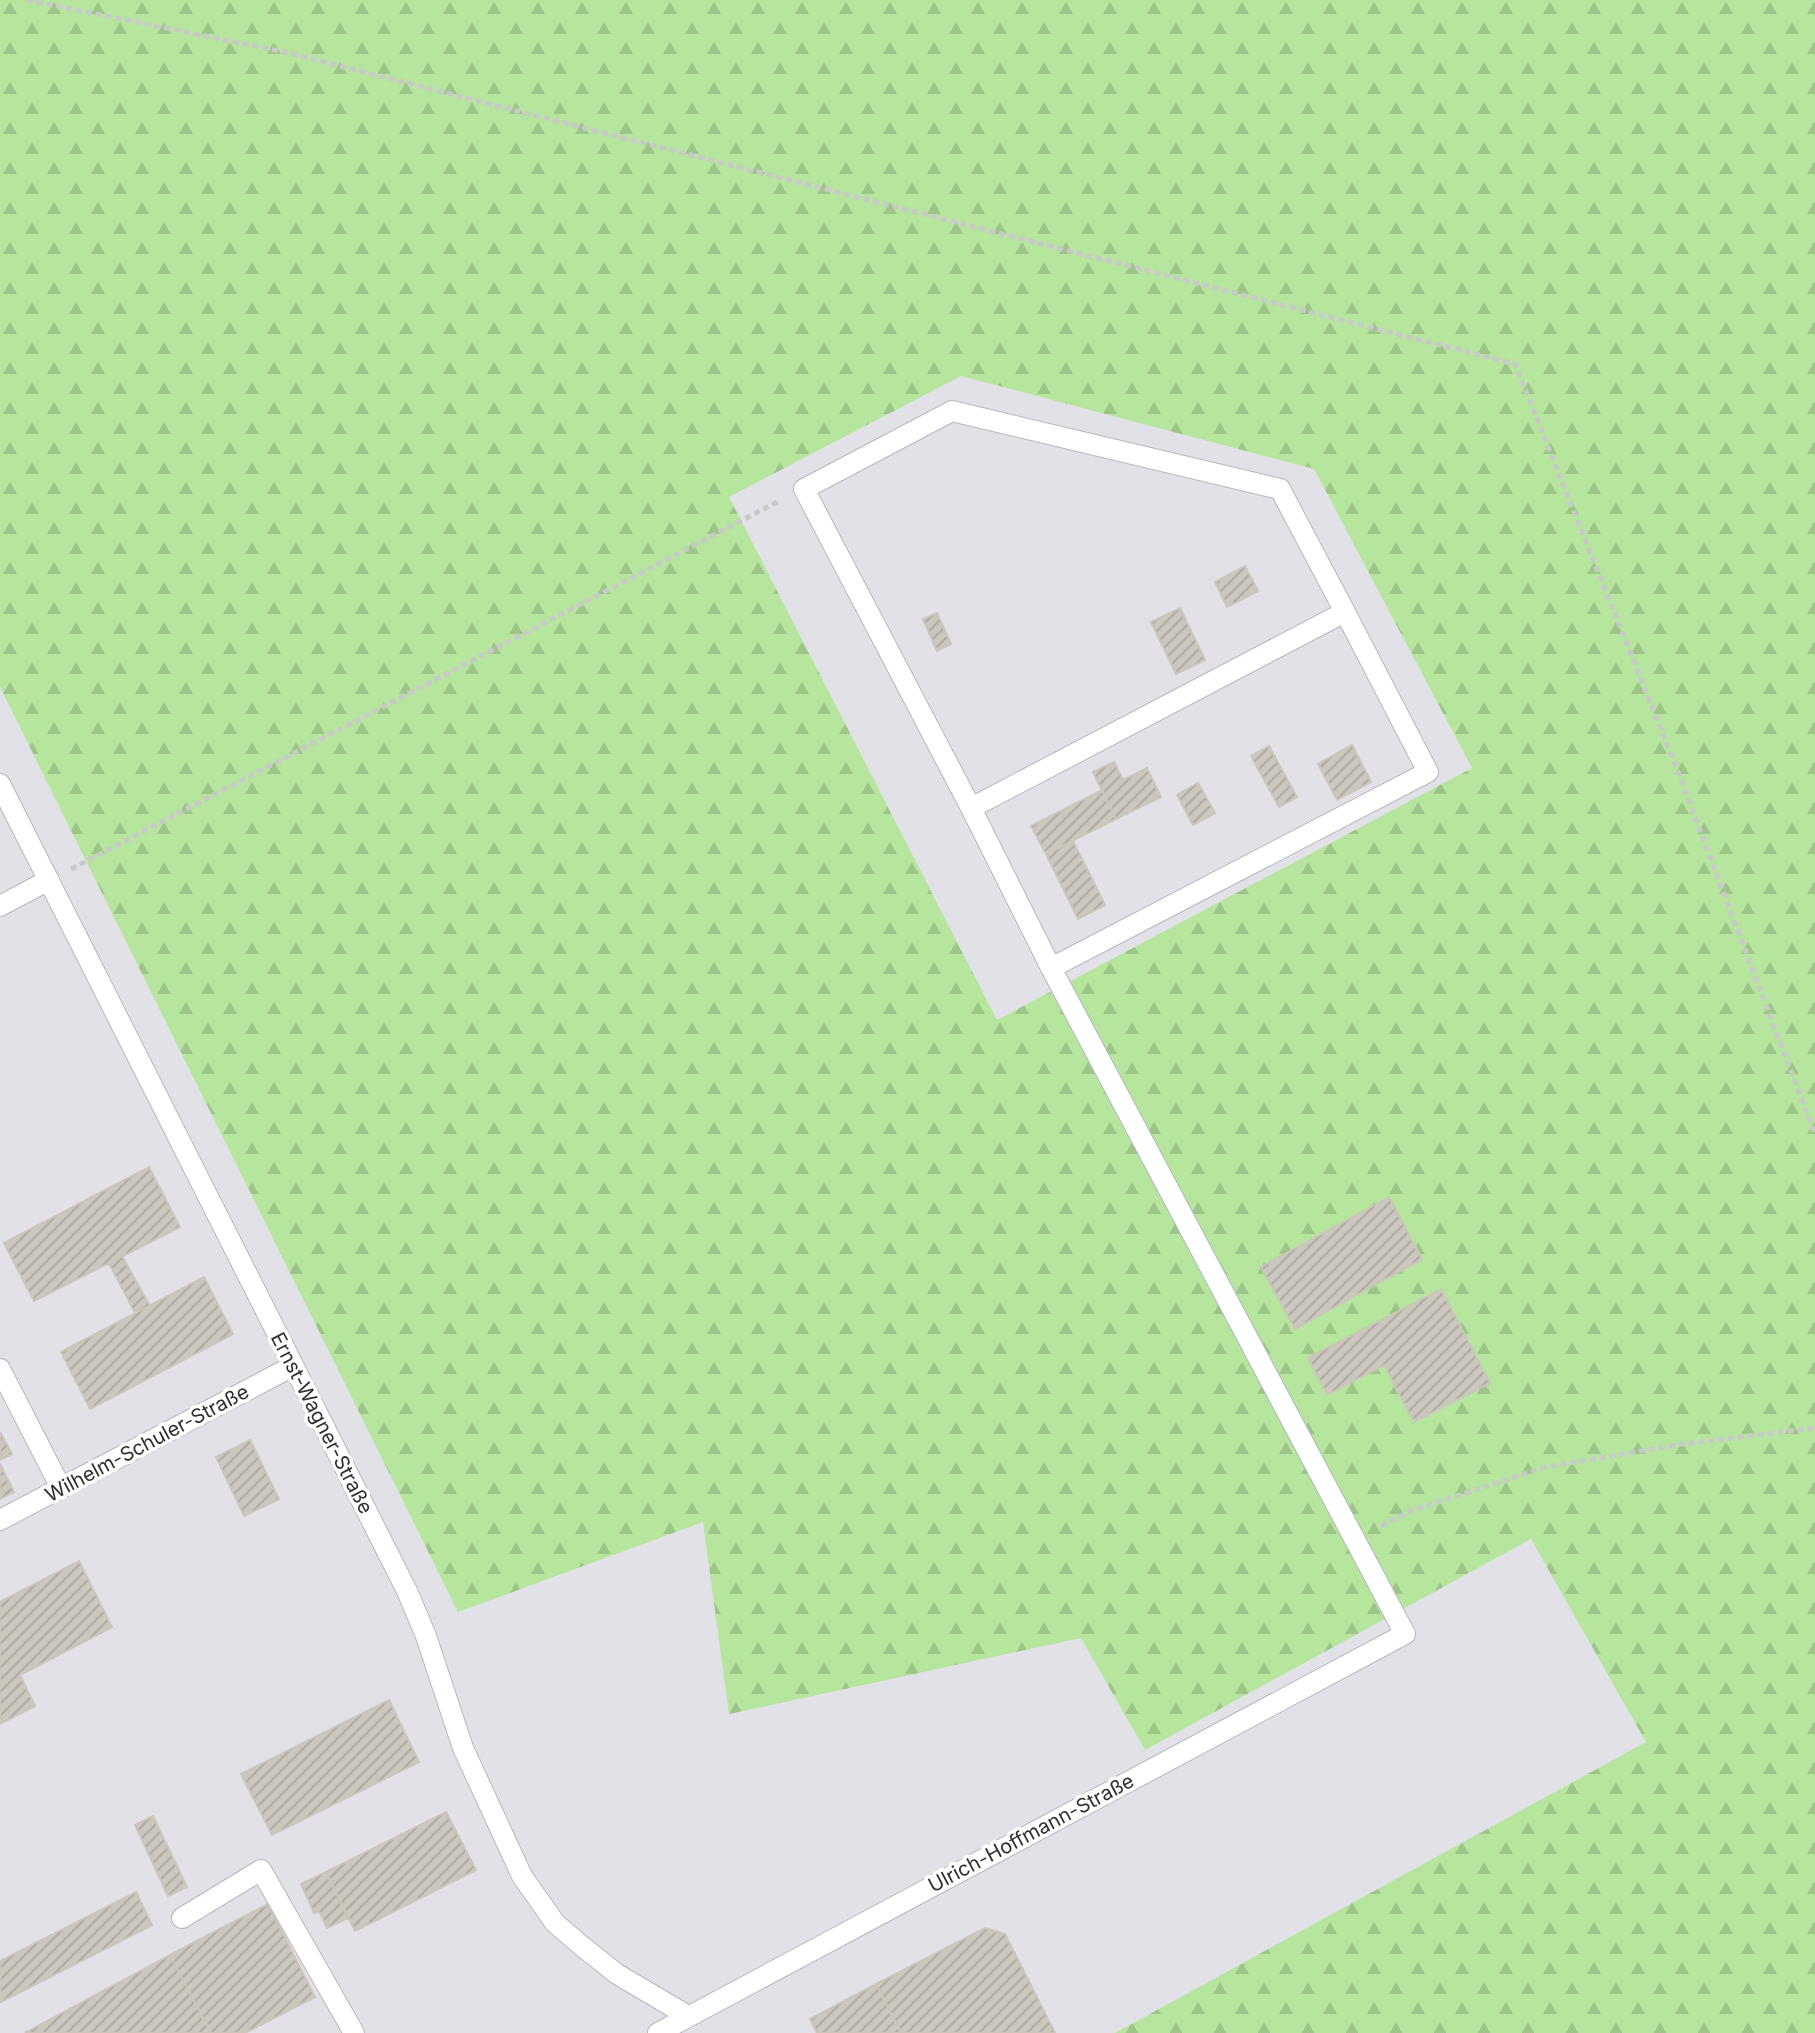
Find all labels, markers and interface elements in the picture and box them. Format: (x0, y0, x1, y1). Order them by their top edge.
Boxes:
street label: Ernst-Wagner-Straße (266, 1328, 378, 1518)
street label: Wilhelm-Schuler-Straße (41, 1379, 253, 1507)
street label: Ulrich-Hoffmann-Straße (924, 1769, 1138, 1897)

